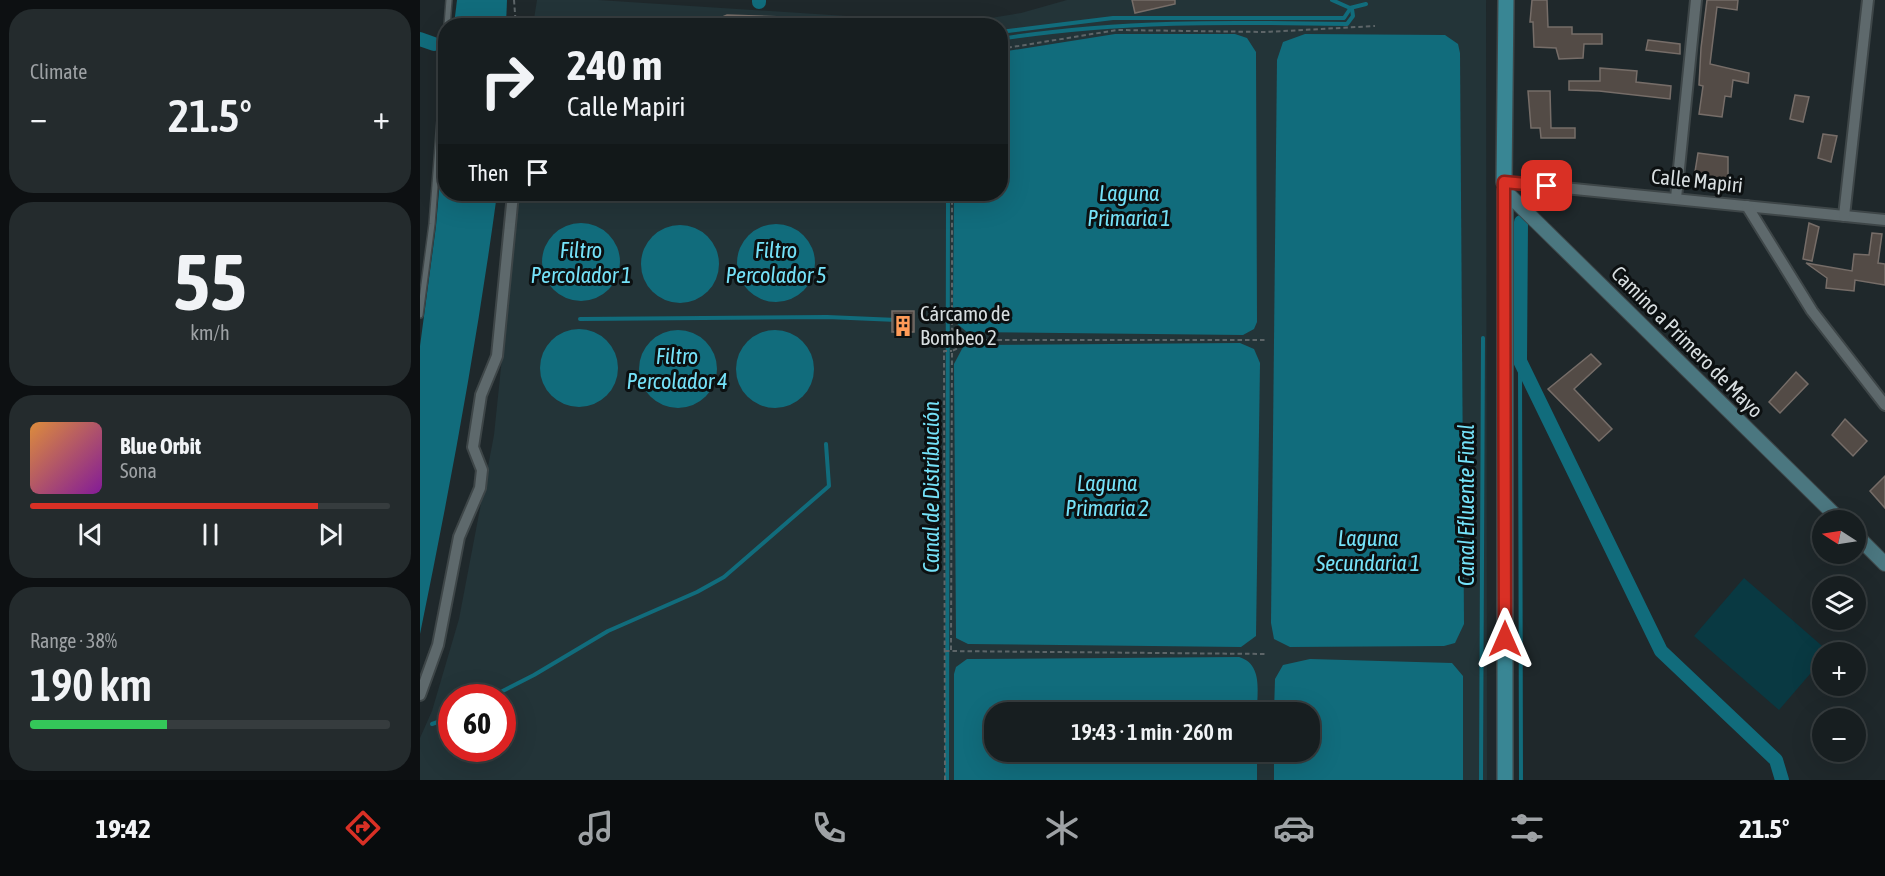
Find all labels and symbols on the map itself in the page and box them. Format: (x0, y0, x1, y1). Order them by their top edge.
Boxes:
pin (1521, 160, 1572, 211)
street label: Calle Mapiri (1650, 163, 1744, 197)
water label: Laguna Primaria 1 (1087, 180, 1171, 231)
water label: Filtro Percolador 1 (530, 237, 632, 288)
water label: Filtro Percolador 5 (725, 237, 827, 288)
street label: Camino a Primero de Mayo (1607, 261, 1768, 422)
place label: Cárcamo de Bombeo 2 (920, 301, 1010, 349)
building icon: Cárcamo de Bombeo 2 (891, 314, 915, 338)
water label: Filtro Percolador 4 (626, 343, 728, 394)
water label: Canal de Distribución (918, 401, 944, 573)
water label: Canal Efluente Final (1453, 424, 1479, 586)
water label: Laguna Primaria 2 (1065, 470, 1149, 521)
north arrow (1812, 510, 1866, 564)
water label: Laguna Secundaria 1 (1315, 525, 1420, 576)
position arrow (1473, 607, 1537, 671)
speed limit sign: 60 (438, 684, 516, 762)

